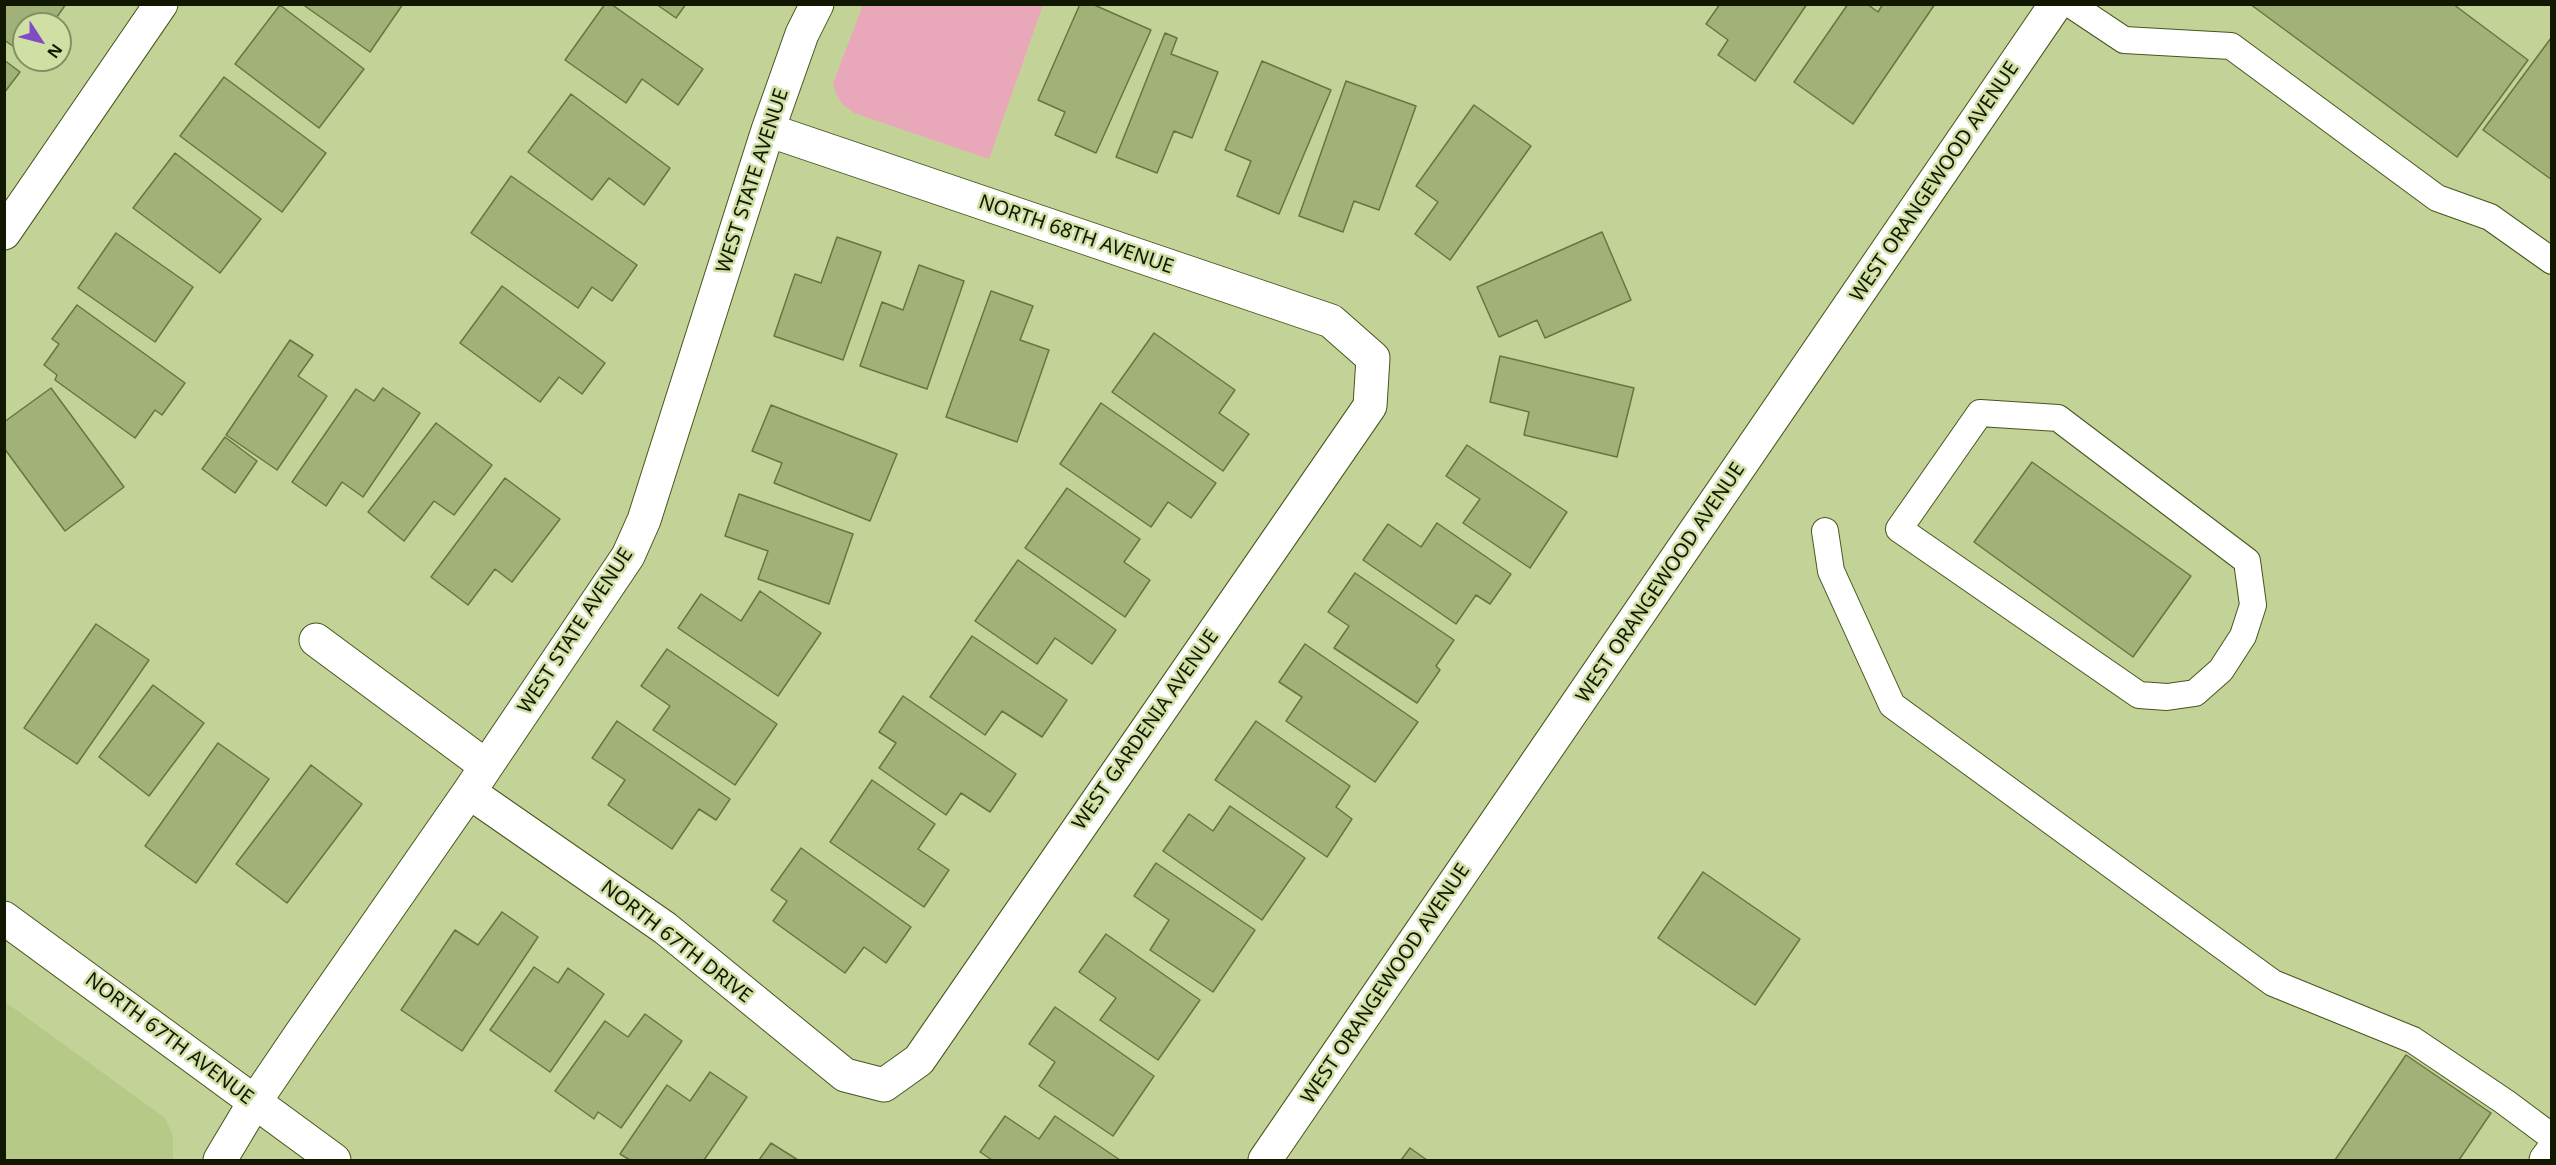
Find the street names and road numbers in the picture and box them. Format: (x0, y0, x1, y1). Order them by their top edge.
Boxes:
street label: WEST ORANGEWOOD AVENUE (1846, 57, 2024, 307)
street label: WEST STATE AVENUE (712, 86, 794, 276)
street label: NORTH 68TH AVENUE (975, 190, 1177, 280)
street label: WEST ORANGEWOOD AVENUE (1572, 458, 1750, 708)
street label: WEST STATE AVENUE (513, 544, 639, 718)
street label: WEST GARDENIA AVENUE (1068, 625, 1224, 835)
street label: WEST ORANGEWOOD AVENUE (1297, 859, 1475, 1109)
street label: NORTH 67TH DRIVE (596, 875, 756, 1009)
street label: NORTH 67TH AVENUE (80, 968, 258, 1110)

